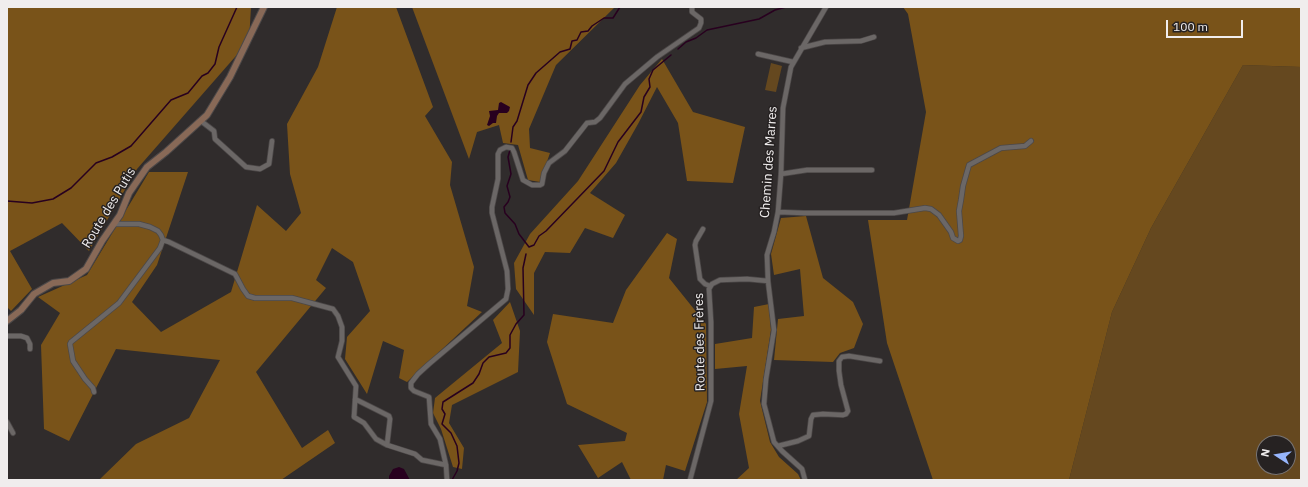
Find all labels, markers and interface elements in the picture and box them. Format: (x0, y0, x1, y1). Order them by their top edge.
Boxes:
scale bar (1168, 12, 1245, 38)
text: 100 m (1173, 19, 1208, 34)
street label: Chemin des Marres (757, 106, 781, 218)
street label: Route des Putis (79, 165, 139, 251)
street label: Route des Frères (691, 293, 709, 391)
north arrow (1256, 435, 1296, 475)
text: N (1258, 447, 1273, 458)

